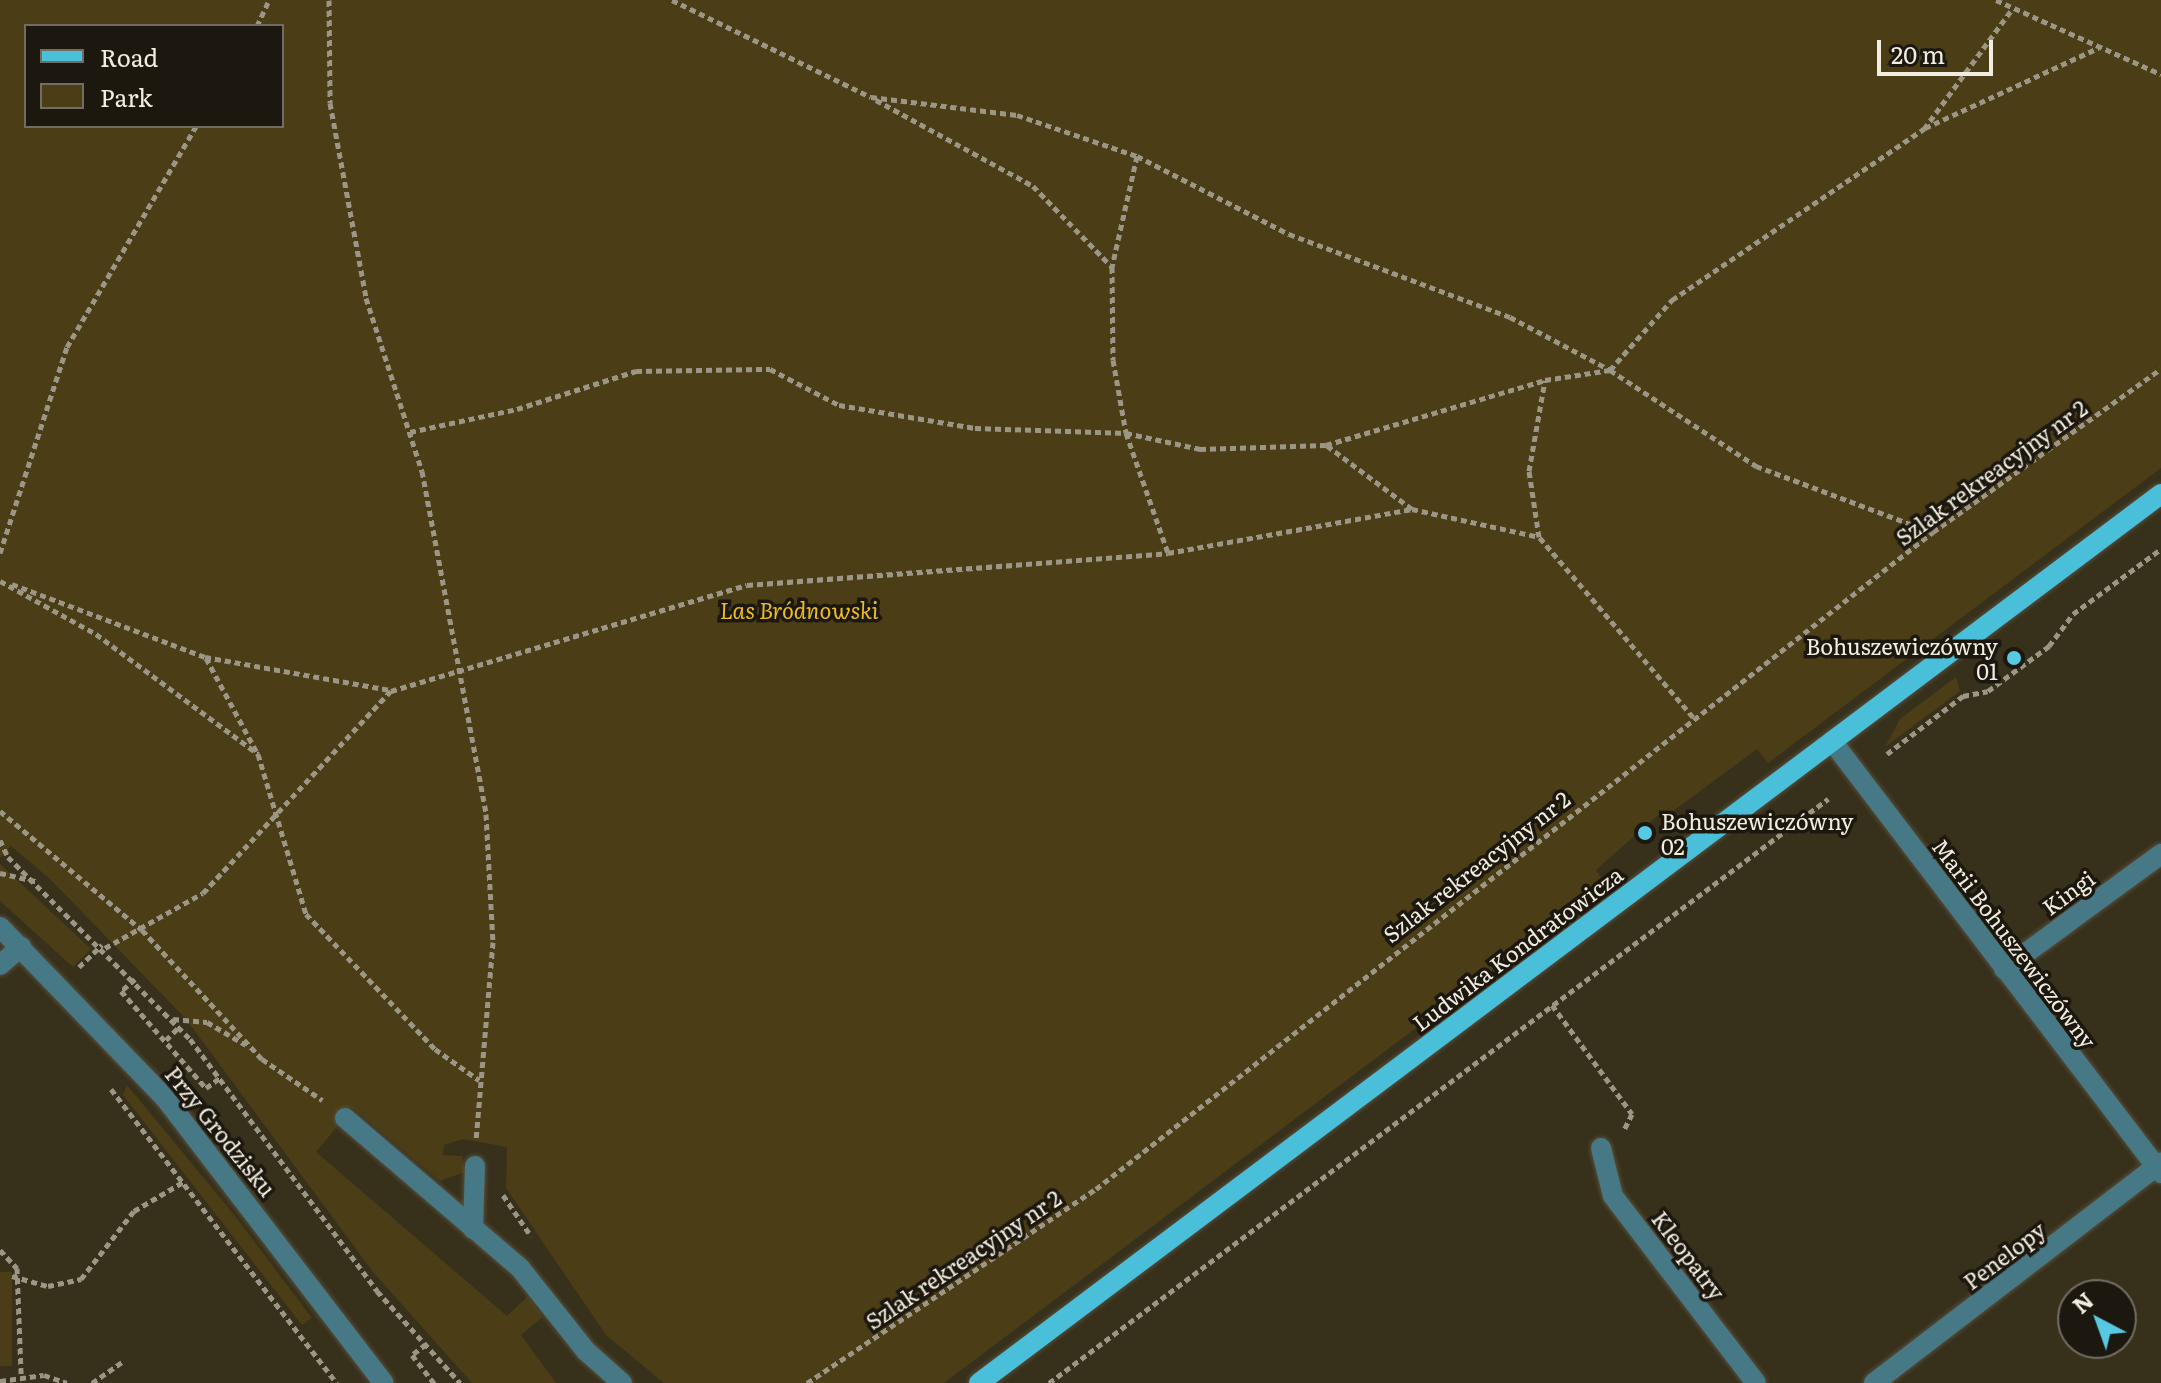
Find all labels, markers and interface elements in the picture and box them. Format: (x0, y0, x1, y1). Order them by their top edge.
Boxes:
legend (24, 24, 284, 128)
scale bar (1881, 24, 1997, 74)
text: 20 m (1891, 36, 1945, 71)
text: Road (100, 39, 158, 74)
text: Park (100, 79, 153, 114)
street label: Szlak rekreacyjny nr 2 (1890, 394, 2092, 550)
park label: Las Bródnowski (720, 597, 878, 623)
place label: Bohuszewiczówny 01 (1806, 632, 1998, 684)
marker: Bohuszewiczówny 01 (2005, 649, 2023, 667)
street label: Szlak rekreacyjny nr 2 (1377, 785, 1575, 947)
place label: Bohuszewiczówny 02 (1661, 807, 1853, 858)
marker: Bohuszewiczówny 02 (1636, 824, 1654, 842)
street label: Marii Bohuszewiczówny (1928, 833, 2102, 1053)
street label: Ludwika Kondratowicza (1407, 860, 1627, 1036)
street label: Kingi (2037, 864, 2099, 920)
street label: Przy Grodzisku (161, 1061, 281, 1201)
street label: Szlak rekreacyjny nr 2 (860, 1184, 1066, 1334)
street label: Kleopatry (1647, 1205, 1731, 1305)
street label: Penelopy (1958, 1216, 2050, 1294)
north arrow (2057, 1279, 2137, 1359)
text: N (2064, 1284, 2100, 1321)

